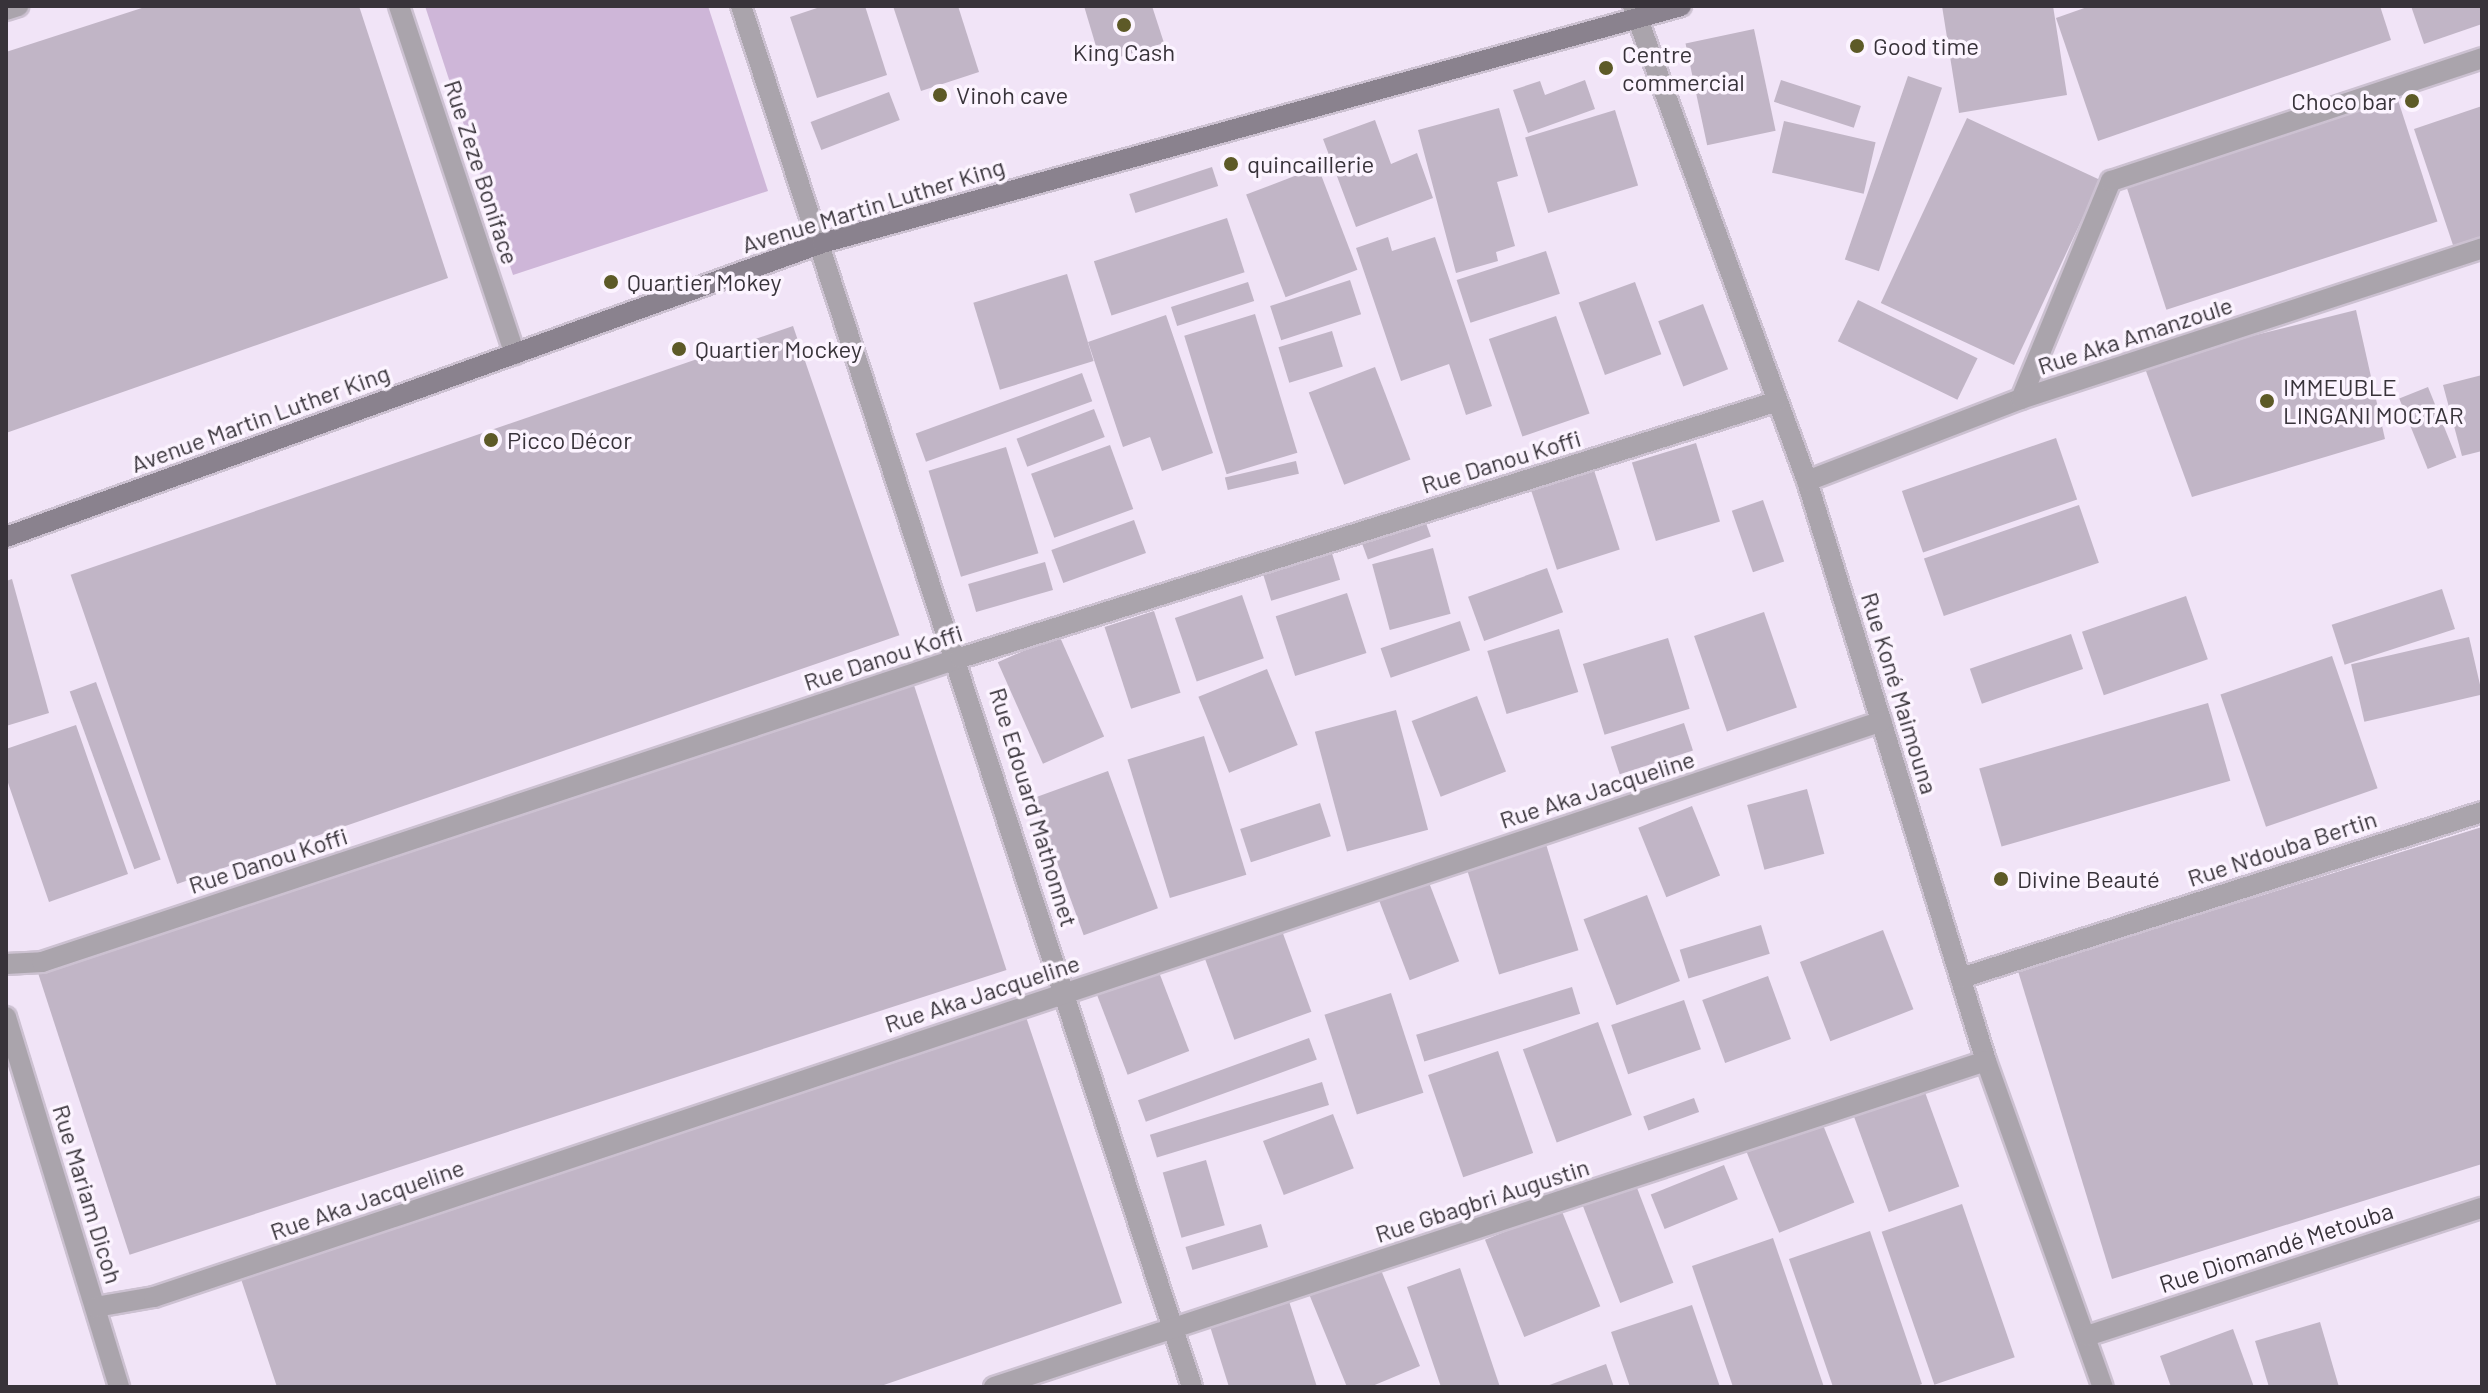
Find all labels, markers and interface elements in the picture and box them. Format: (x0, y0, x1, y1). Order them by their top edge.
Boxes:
marker: King Cash (1115, 16, 1133, 34)
place label: Good time (1873, 32, 1979, 60)
marker: Good time (1848, 37, 1866, 55)
place label: King Cash (1073, 38, 1175, 66)
place label: Centre commercial (1622, 40, 1745, 96)
marker: Centre commercial (1597, 59, 1615, 77)
street label: Rue Zeze Boniface (439, 76, 525, 268)
place label: Vinoh cave (956, 81, 1068, 109)
marker: Vinoh cave (931, 86, 949, 104)
place label: Choco bar (2291, 87, 2396, 115)
marker: Choco bar (2403, 92, 2421, 110)
place label: quincaillerie (1247, 150, 1374, 178)
street label: Avenue Martin Luther King (738, 151, 1008, 259)
marker: quincaillerie (1222, 155, 1240, 173)
place label: Quartier Mokey (627, 268, 782, 296)
marker: Quartier Mokey (602, 273, 620, 291)
street label: Rue Aka Amanzoule (2034, 290, 2236, 380)
place label: Quartier Mockey (695, 335, 862, 363)
marker: Quartier Mockey (670, 340, 688, 358)
street label: Avenue Martin Luther King (127, 358, 393, 478)
place label: IMMEUBLE LINGANI MOCTAR (2283, 373, 2464, 429)
marker: IMMEUBLE LINGANI MOCTAR (2258, 392, 2276, 410)
street label: Rue Danou Koffi (1418, 423, 1584, 499)
place label: Picco Décor (507, 426, 632, 454)
marker: Picco Décor (482, 431, 500, 449)
street label: Rue Koné Maimouna (1856, 589, 1944, 797)
street label: Rue Danou Koffi (800, 618, 966, 696)
street label: Rue Edouard Mathonnet (984, 684, 1084, 930)
street label: Rue Aka Jacqueline (1496, 744, 1698, 834)
street label: Rue N'douba Bertin (2184, 804, 2380, 892)
street label: Rue Danou Koffi (185, 821, 351, 899)
place label: Divine Beauté (2017, 865, 2160, 893)
marker: Divine Beauté (1992, 870, 2010, 888)
street label: Rue Aka Jacqueline (881, 948, 1083, 1038)
street label: Rue Mariam Dicoh (47, 1101, 129, 1287)
street label: Rue Aka Jacqueline (266, 1152, 468, 1246)
street label: Rue Gbagbri Augustin (1371, 1152, 1593, 1248)
street label: Rue Diomandé Metouba (2155, 1196, 2397, 1298)

